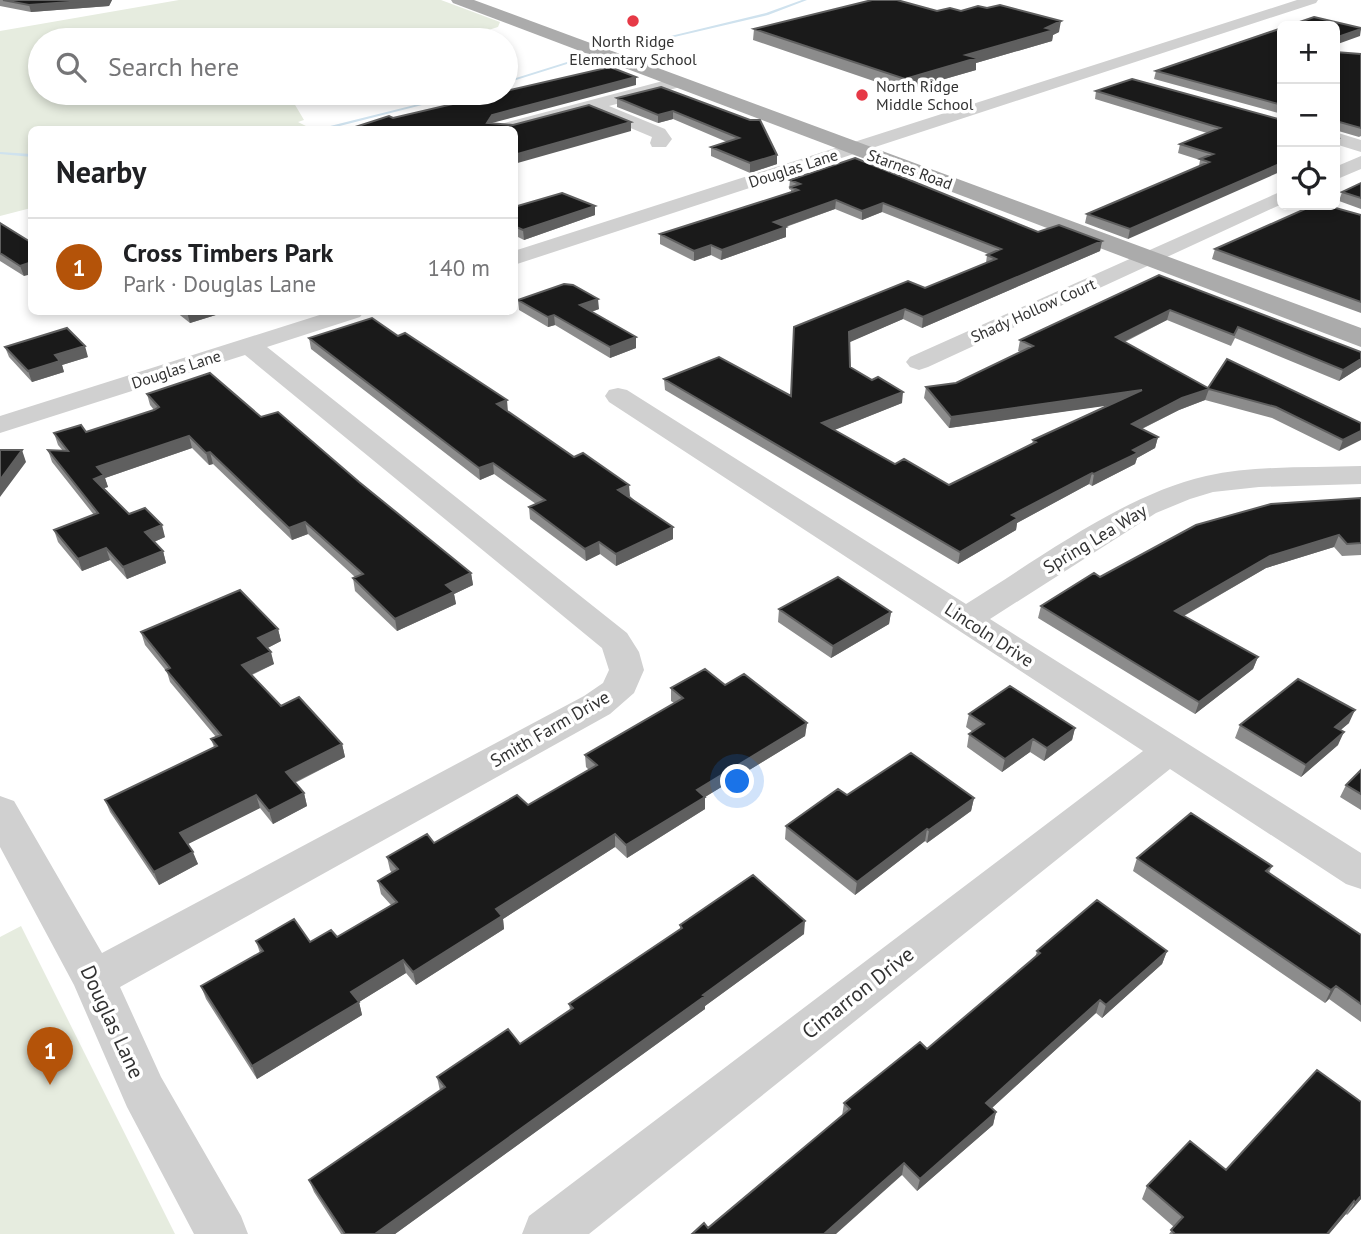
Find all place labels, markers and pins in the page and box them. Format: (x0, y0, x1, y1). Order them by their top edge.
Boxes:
marker: North Ridge Elementary School (625, 13, 641, 29)
place label: North Ridge Elementary School (569, 31, 697, 69)
place label: North Ridge Middle School (876, 76, 974, 114)
marker: North Ridge Middle School (854, 87, 870, 103)
pin: 1 (27, 1027, 73, 1085)

